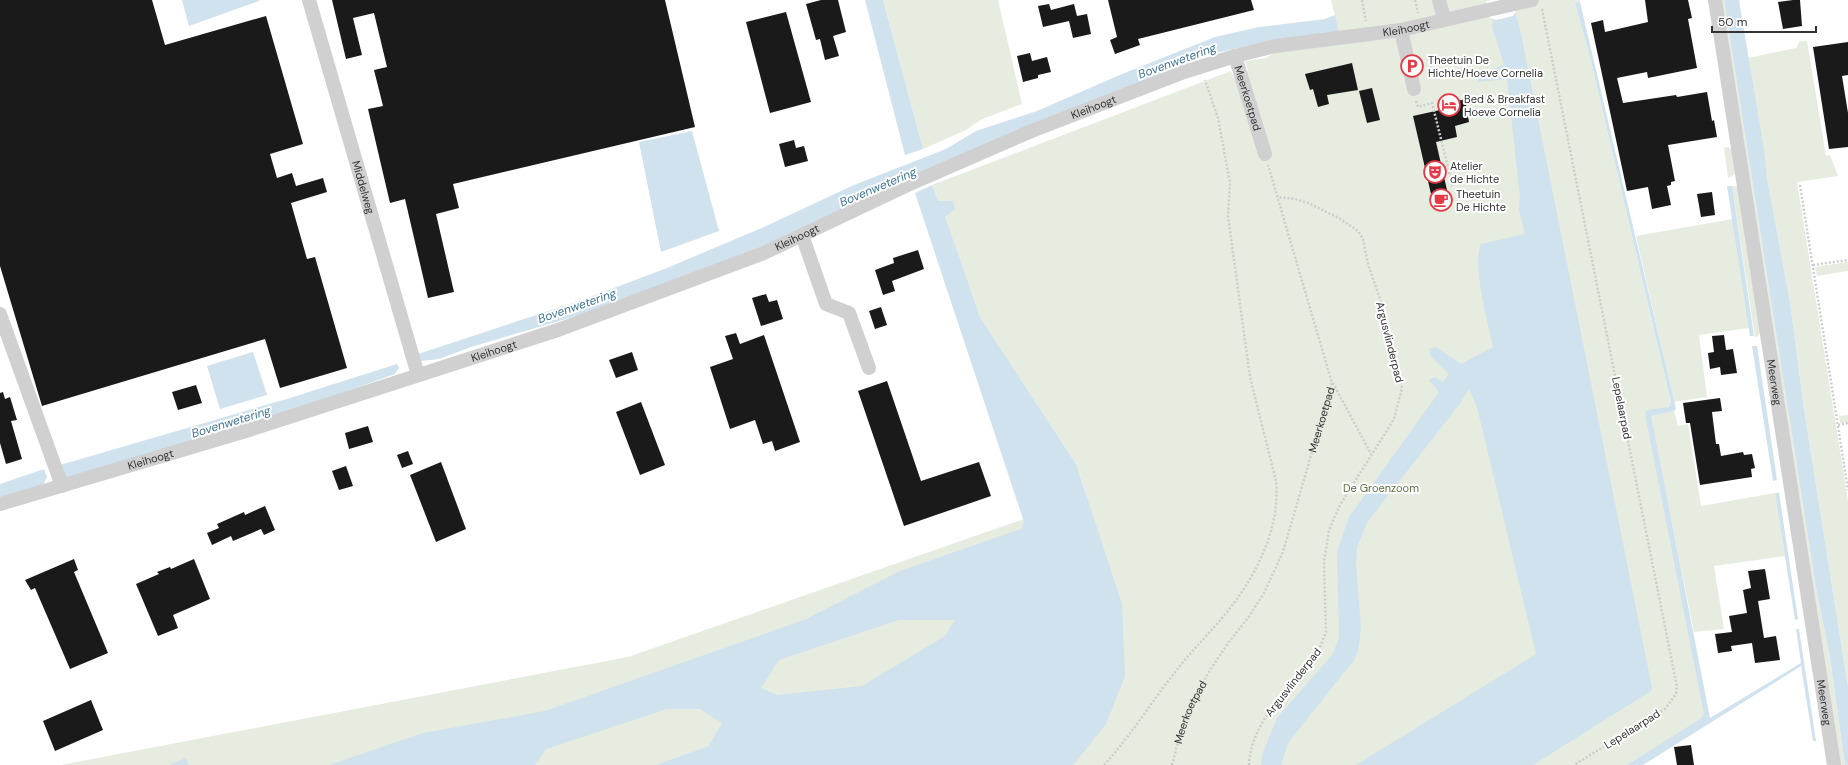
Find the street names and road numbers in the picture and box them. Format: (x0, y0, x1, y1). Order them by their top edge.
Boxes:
street label: Kleihoogt (1382, 17, 1431, 39)
street label: Meerkoetpad (1231, 64, 1265, 133)
street label: Kleihoogt (1069, 92, 1118, 122)
street label: Middelweg (349, 159, 378, 216)
street label: Kleihoogt (773, 221, 821, 254)
street label: Argusvlinderpad (1373, 300, 1407, 384)
street label: Kleihoogt (469, 337, 518, 365)
street label: Meerweg (1764, 358, 1785, 406)
street label: Lepelaarpad (1609, 376, 1635, 440)
street label: Meerkoetpad (1305, 385, 1338, 454)
street label: Kleihoogt (126, 446, 175, 473)
street label: Argusvlinderpad (1262, 645, 1324, 719)
street label: Meerkoetpad (1171, 678, 1210, 745)
street label: Meerweg (1814, 679, 1835, 727)
street label: Lepelaarpad (1601, 706, 1663, 752)

